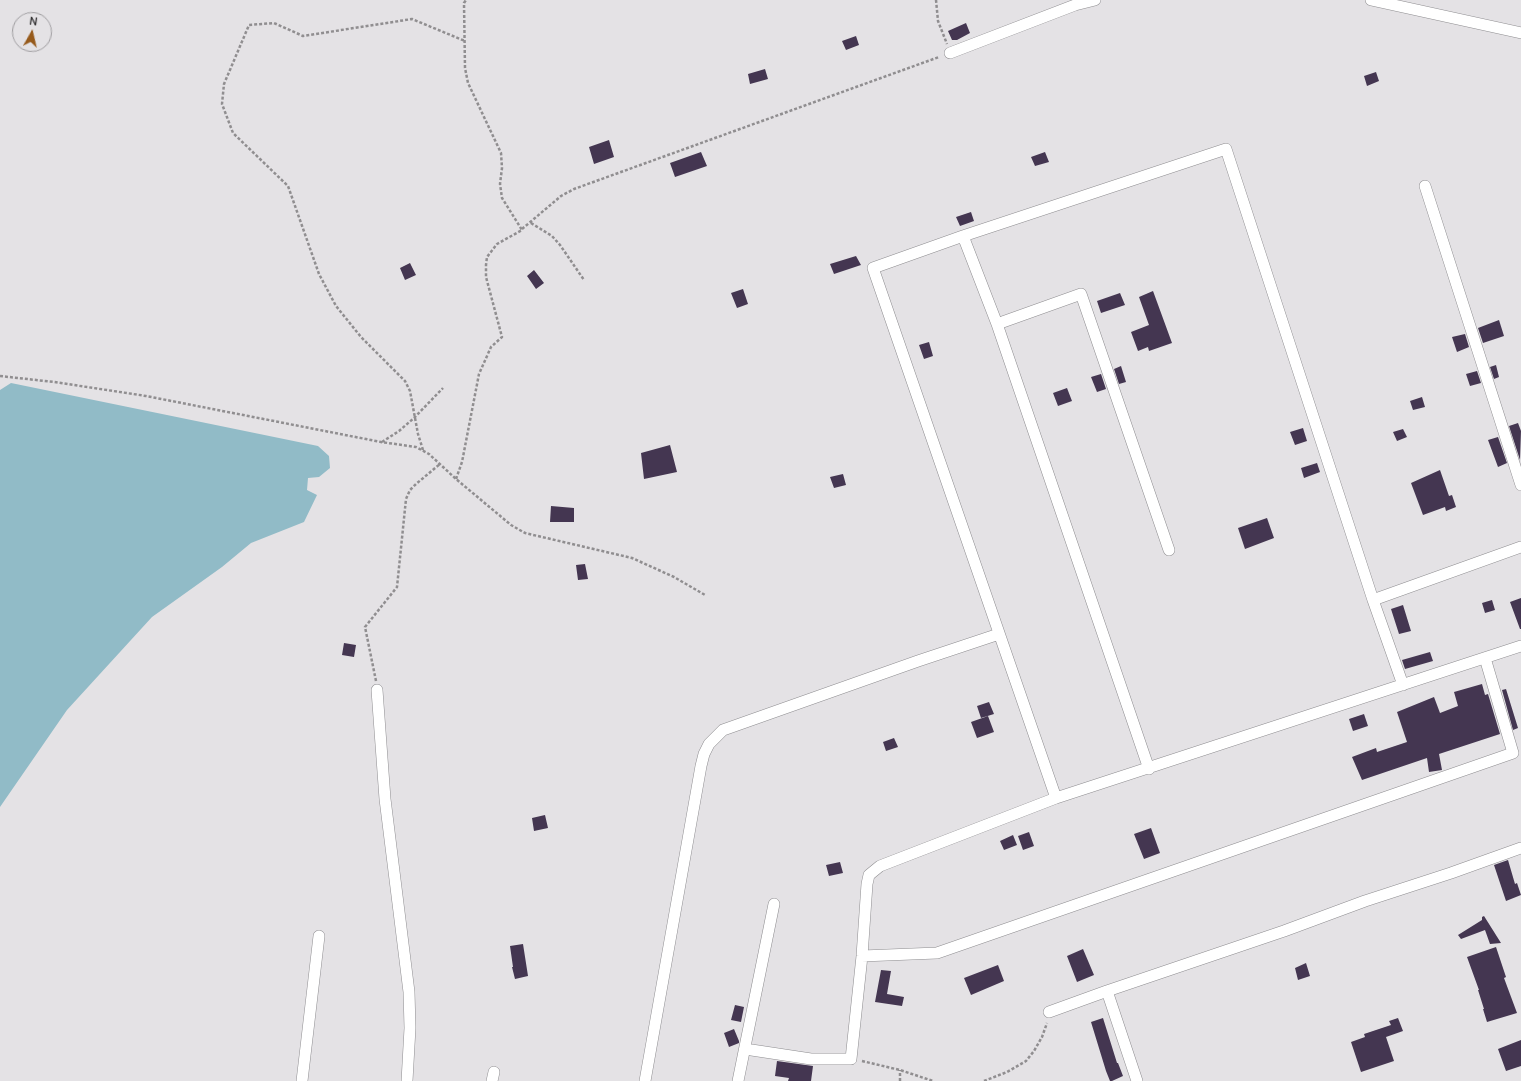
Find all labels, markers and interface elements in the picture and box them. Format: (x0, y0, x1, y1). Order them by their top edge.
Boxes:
north arrow (12, 12, 52, 52)
text: N (29, 13, 39, 29)

